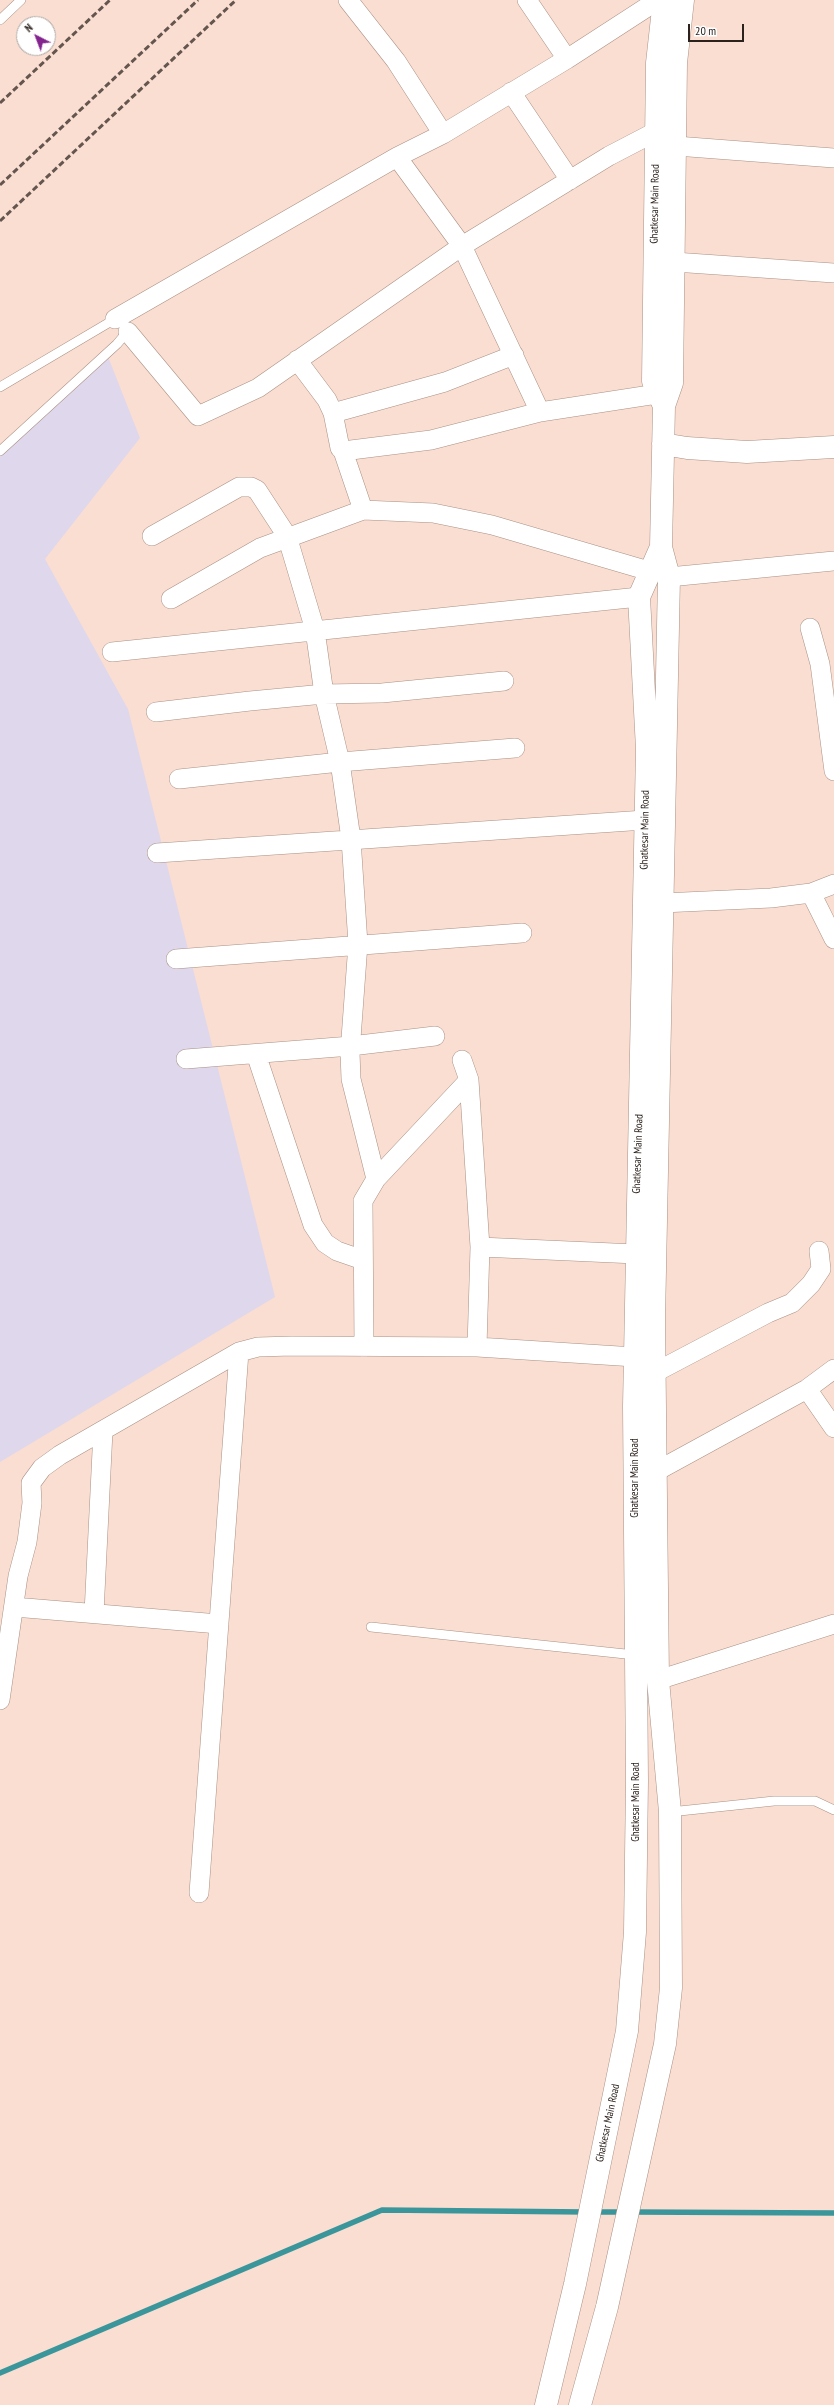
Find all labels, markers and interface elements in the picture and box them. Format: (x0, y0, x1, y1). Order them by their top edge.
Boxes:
north arrow (16, 16, 56, 56)
scale bar (690, 16, 746, 42)
text: N (22, 21, 36, 35)
text: 20 m (695, 23, 716, 38)
street label: Ghatkesar Main Road (648, 164, 662, 244)
street label: Ghatkesar Main Road (638, 790, 652, 870)
street label: Ghatkesar Main Road (630, 1114, 646, 1194)
street label: Ghatkesar Main Road (628, 1438, 642, 1518)
street label: Ghatkesar Main Road (629, 1762, 643, 1842)
street label: Ghatkesar Main Road (593, 2083, 623, 2163)

